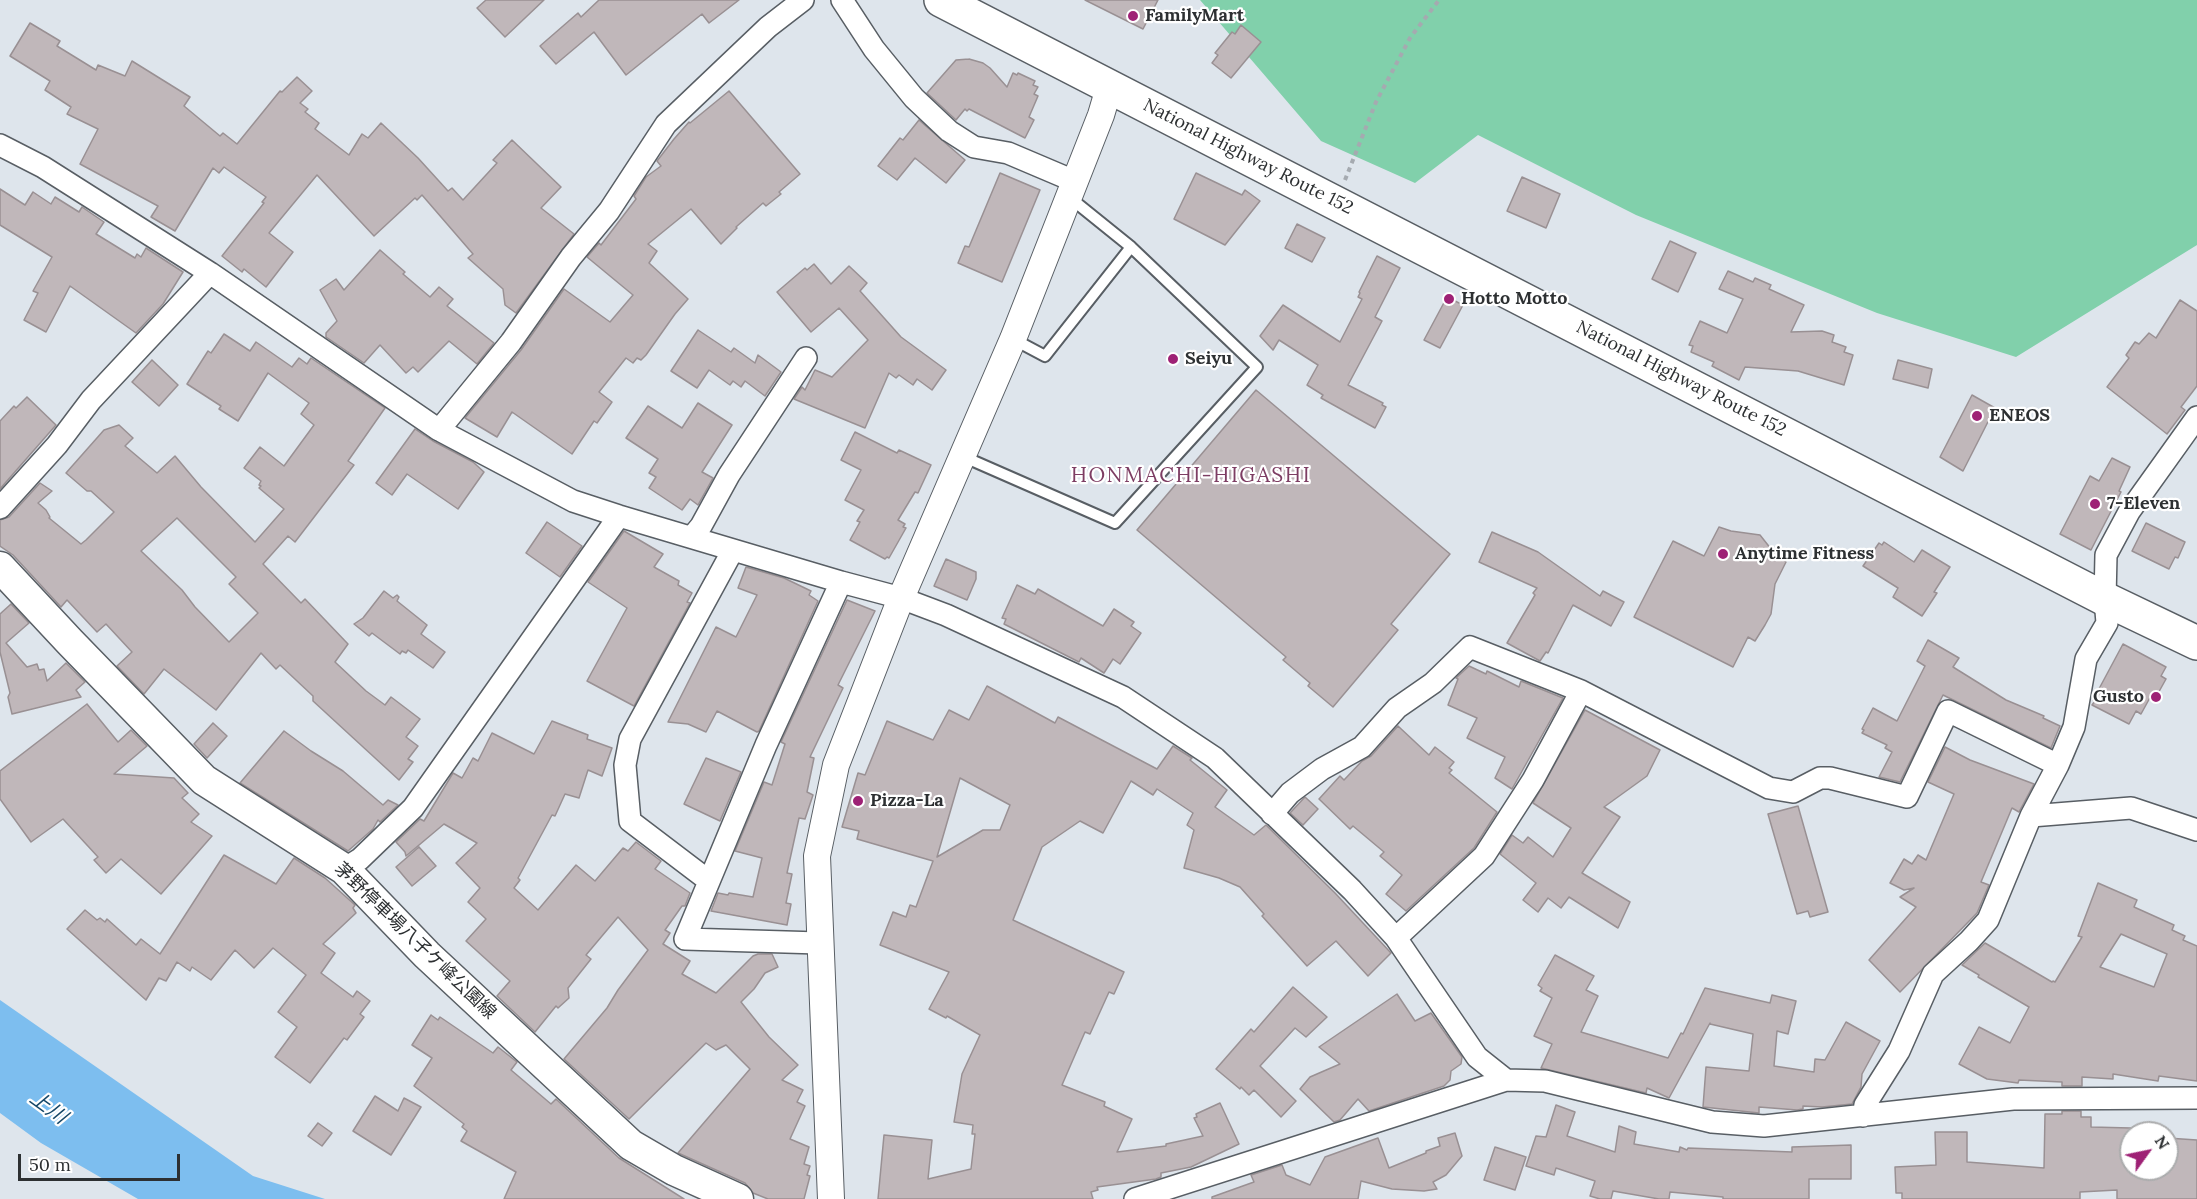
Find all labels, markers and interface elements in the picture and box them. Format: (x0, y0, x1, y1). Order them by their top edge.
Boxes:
place label: FamilyMart (1145, 5, 1244, 27)
marker: FamilyMart (1126, 9, 1140, 23)
street label: National Highway Route 152 (1139, 95, 1357, 219)
place label: Hotto Motto (1461, 288, 1567, 310)
marker: Hotto Motto (1442, 292, 1456, 306)
street label: National Highway Route 152 (1572, 317, 1790, 441)
place label: Seiyu (1185, 348, 1232, 370)
marker: Seiyu (1166, 352, 1180, 366)
place label: ENEOS (1989, 405, 2050, 427)
marker: ENEOS (1970, 409, 1984, 423)
district label: HONMACHI-HIGASHI (1071, 463, 1311, 489)
place label: 7-Eleven (2107, 493, 2180, 515)
marker: 7-Eleven (2088, 497, 2102, 511)
place label: Anytime Fitness (1735, 543, 1874, 565)
marker: Anytime Fitness (1716, 547, 1730, 561)
place label: Gusto (2093, 686, 2144, 708)
marker: Gusto (2149, 690, 2163, 704)
place label: Pizza-La (870, 790, 944, 812)
marker: Pizza-La (851, 794, 865, 808)
street label: 茅野停車場八子ケ峰公園線 (330, 858, 500, 1024)
water label: 上川 (25, 1087, 71, 1129)
north arrow (2119, 1121, 2179, 1181)
text: N (2151, 1132, 2174, 1153)
scale bar (21, 1142, 183, 1180)
text: 50 m (29, 1153, 71, 1176)

